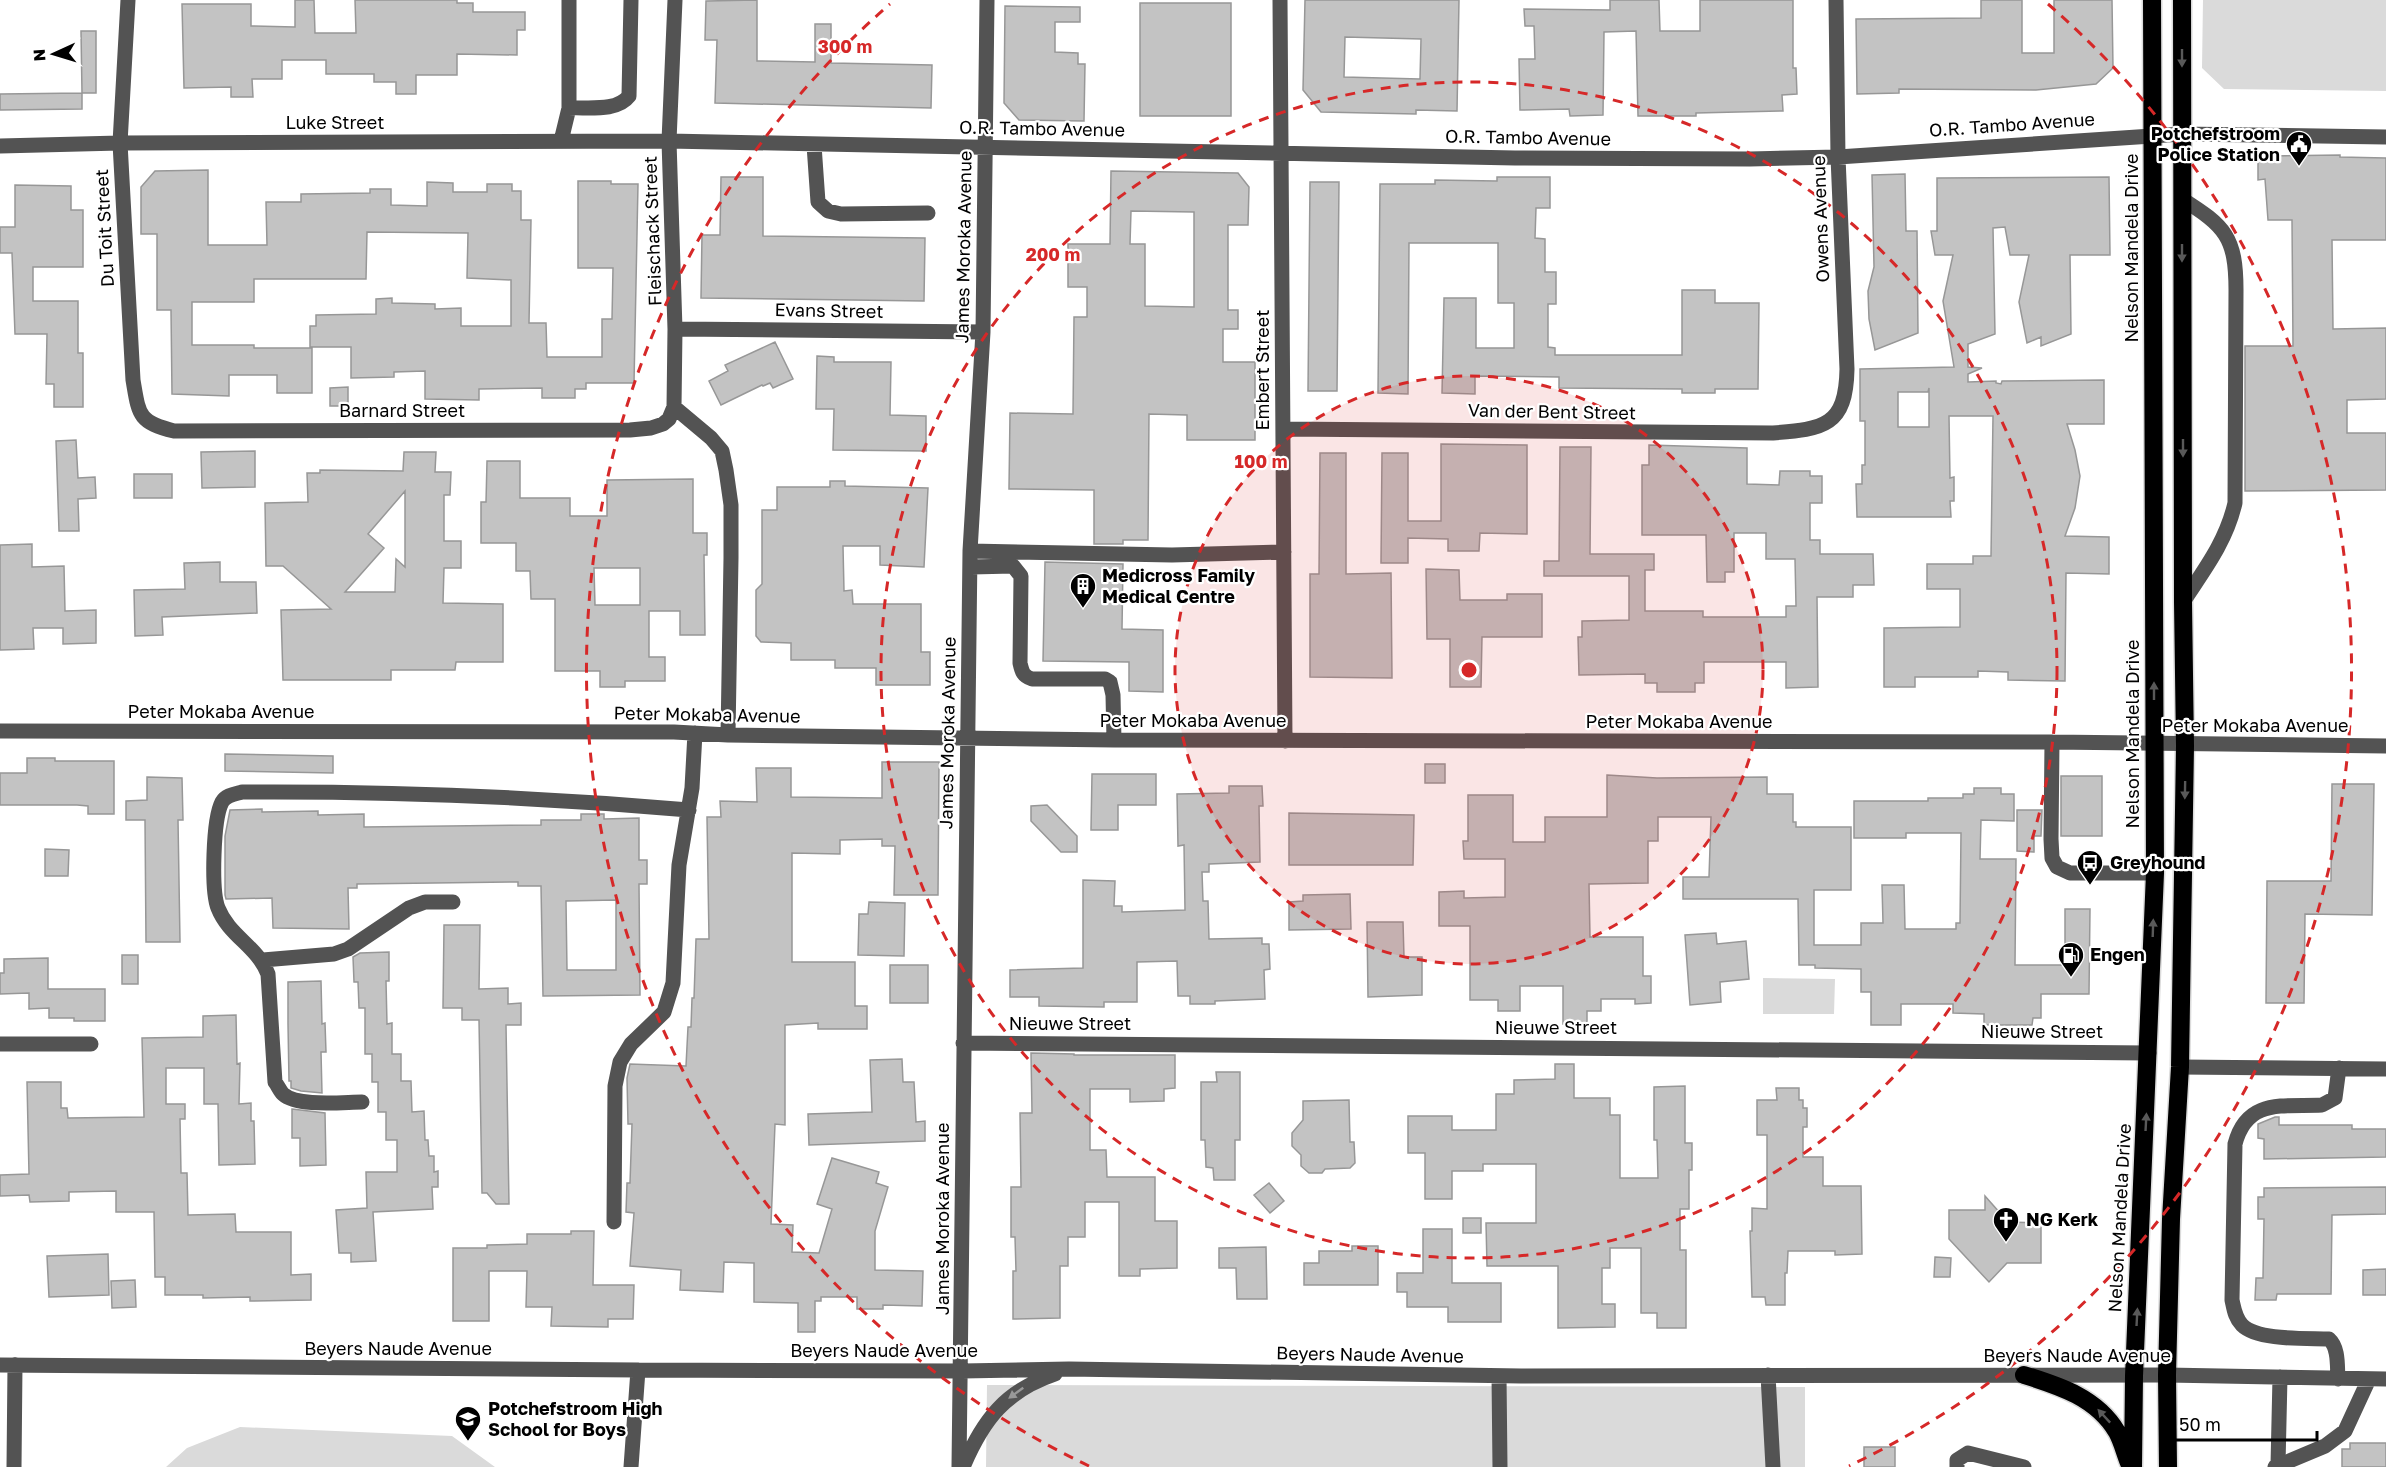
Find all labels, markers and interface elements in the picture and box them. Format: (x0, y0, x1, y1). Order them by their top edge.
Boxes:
north arrow (24, 24, 84, 84)
text: 300 m (818, 35, 872, 57)
text: N (29, 48, 49, 62)
one-way arrow (2177, 49, 2187, 68)
street label: O.R. Tambo Avenue (1928, 107, 2096, 141)
street label: Luke Street (286, 111, 384, 133)
street label: O.R. Tambo Avenue (959, 116, 1125, 140)
place label: Potchefstroom Police Station (2151, 122, 2280, 165)
street label: O.R. Tambo Avenue (1445, 125, 1611, 149)
public building icon: Potchefstroom Police Station (2284, 129, 2314, 167)
street label: James Moroka Avenue (950, 150, 976, 344)
street label: Nelson Mandela Drive (2120, 153, 2142, 343)
street label: Owens Avenue (1807, 155, 1833, 283)
street label: Fleischack Street (638, 156, 666, 306)
street label: Du Toit Street (90, 168, 118, 288)
text: 200 m (1026, 243, 1080, 265)
one-way arrow (2177, 244, 2187, 263)
street label: Evans Street (774, 298, 884, 322)
street label: Embert Street (1251, 310, 1273, 430)
street label: Barnard Street (339, 399, 465, 421)
street label: Van der Bent Street (1468, 399, 1636, 423)
one-way arrow (2178, 439, 2188, 458)
text: 100 m (1235, 450, 1287, 472)
place label: Medicross Family Medical Centre (1102, 564, 1255, 607)
building icon: Medicross Family Medical Centre (1068, 571, 1098, 609)
street label: James Moroka Avenue (934, 636, 960, 830)
street label: Nelson Mandela Drive (2121, 639, 2143, 829)
centre of rings (1459, 660, 1479, 680)
one-way arrow (2149, 681, 2159, 700)
street label: Peter Mokaba Avenue (128, 700, 314, 722)
street label: Peter Mokaba Avenue (613, 701, 801, 727)
street label: Peter Mokaba Avenue (1100, 709, 1286, 731)
street label: Peter Mokaba Avenue (1586, 710, 1772, 732)
street label: Peter Mokaba Avenue (2162, 714, 2348, 736)
one-way arrow (2180, 781, 2190, 800)
bus stop icon: Greyhound (2075, 848, 2105, 886)
place label: Greyhound (2110, 851, 2205, 873)
one-way arrow (2148, 918, 2158, 937)
fuel station icon: Engen (2056, 940, 2086, 978)
place label: Engen (2090, 943, 2145, 965)
street label: Nieuwe Street (1009, 1012, 1131, 1034)
street label: Nieuwe Street (1495, 1016, 1617, 1038)
street label: Nieuwe Street (1981, 1020, 2103, 1042)
one-way arrow (2141, 1113, 2150, 1132)
street label: James Moroka Avenue (931, 1123, 953, 1315)
street label: Nelson Mandela Drive (2103, 1123, 2135, 1313)
church icon: NG Kerk (1991, 1205, 2021, 1243)
place label: NG Kerk (2026, 1208, 2099, 1230)
one-way arrow (2132, 1308, 2141, 1327)
street label: Beyers Naude Avenue (304, 1337, 492, 1359)
street label: Beyers Naude Avenue (790, 1339, 978, 1361)
street label: Beyers Naude Avenue (1276, 1341, 1464, 1367)
street label: Beyers Naude Avenue (1983, 1344, 2171, 1366)
one-way arrow (1008, 1387, 1024, 1399)
place label: Potchefstroom High School for Boys (488, 1397, 663, 1440)
school or university icon: Potchefstroom High School for Boys (453, 1404, 483, 1442)
scale bar (2170, 1404, 2317, 1442)
one-way arrow (2097, 1410, 2111, 1424)
text: 50 m (2179, 1413, 2221, 1435)

